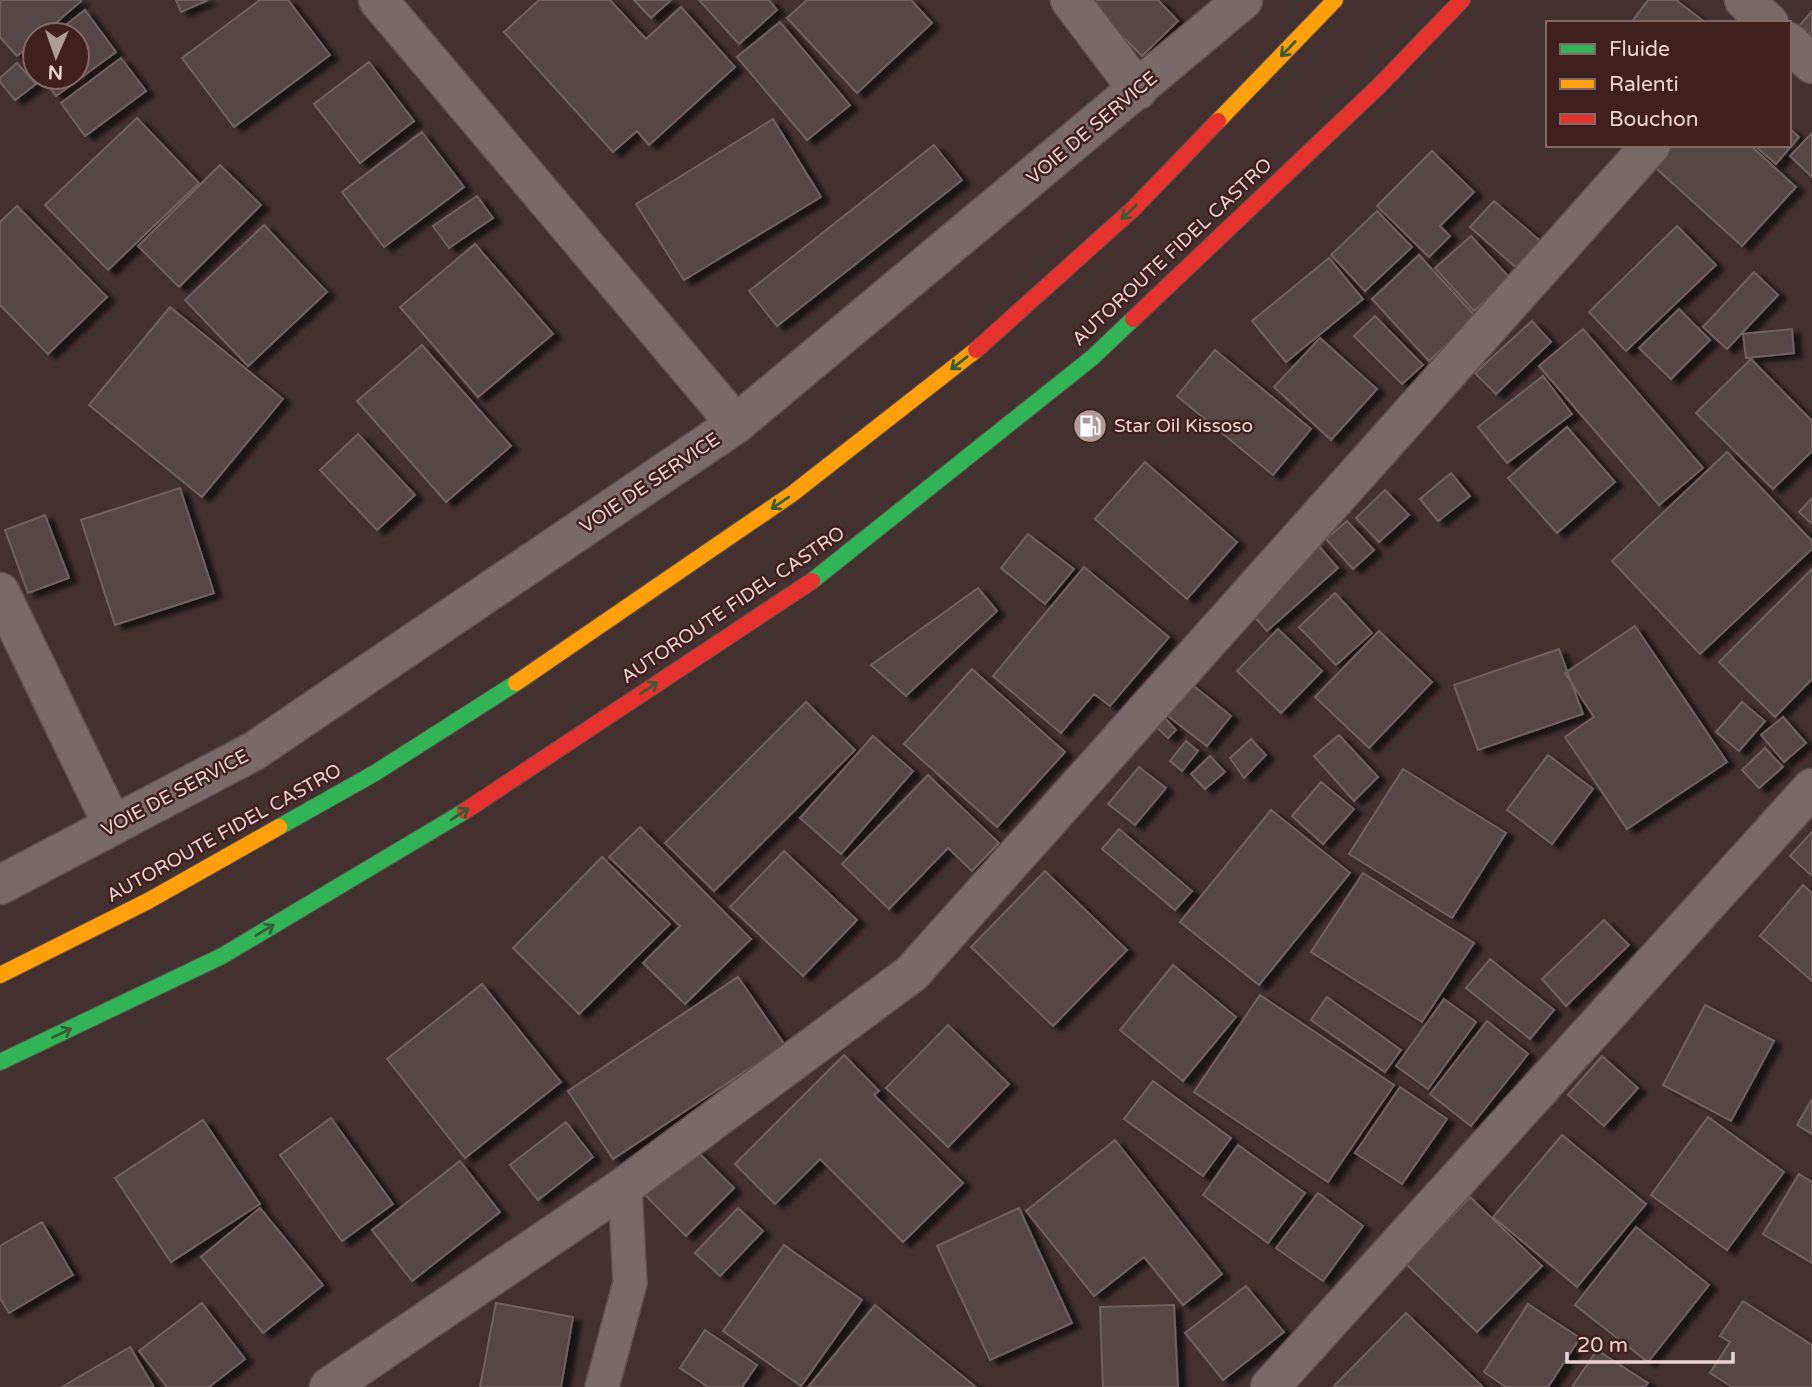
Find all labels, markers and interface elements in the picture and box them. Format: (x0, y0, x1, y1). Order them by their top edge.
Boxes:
north arrow (21, 21, 91, 91)
legend (1546, 21, 1791, 147)
text: Fluide (1609, 37, 1670, 62)
one-way arrow (1279, 40, 1296, 57)
text: N (47, 61, 63, 83)
street label: VOIE DE SERVICE (1022, 67, 1162, 189)
text: Ralenti (1609, 72, 1679, 97)
text: Bouchon (1609, 107, 1699, 132)
street label: AUTOROUTE FIDEL CASTRO (1068, 154, 1276, 350)
one-way arrow (1121, 204, 1138, 221)
one-way arrow (951, 356, 969, 371)
fuel station icon: Star Oil Kissoso (1071, 407, 1109, 445)
place label: Star Oil Kissoso (1114, 415, 1253, 437)
street label: VOIE DE SERVICE (576, 428, 724, 538)
one-way arrow (771, 496, 790, 510)
street label: AUTOROUTE FIDEL CASTRO (617, 522, 849, 688)
one-way arrow (639, 681, 659, 695)
street label: VOIE DE SERVICE (98, 745, 252, 841)
street label: AUTOROUTE FIDEL CASTRO (103, 759, 345, 907)
one-way arrow (450, 807, 469, 821)
one-way arrow (254, 923, 274, 937)
one-way arrow (51, 1026, 72, 1039)
scale bar (1567, 1320, 1733, 1364)
text: 20 m (1577, 1333, 1628, 1358)

